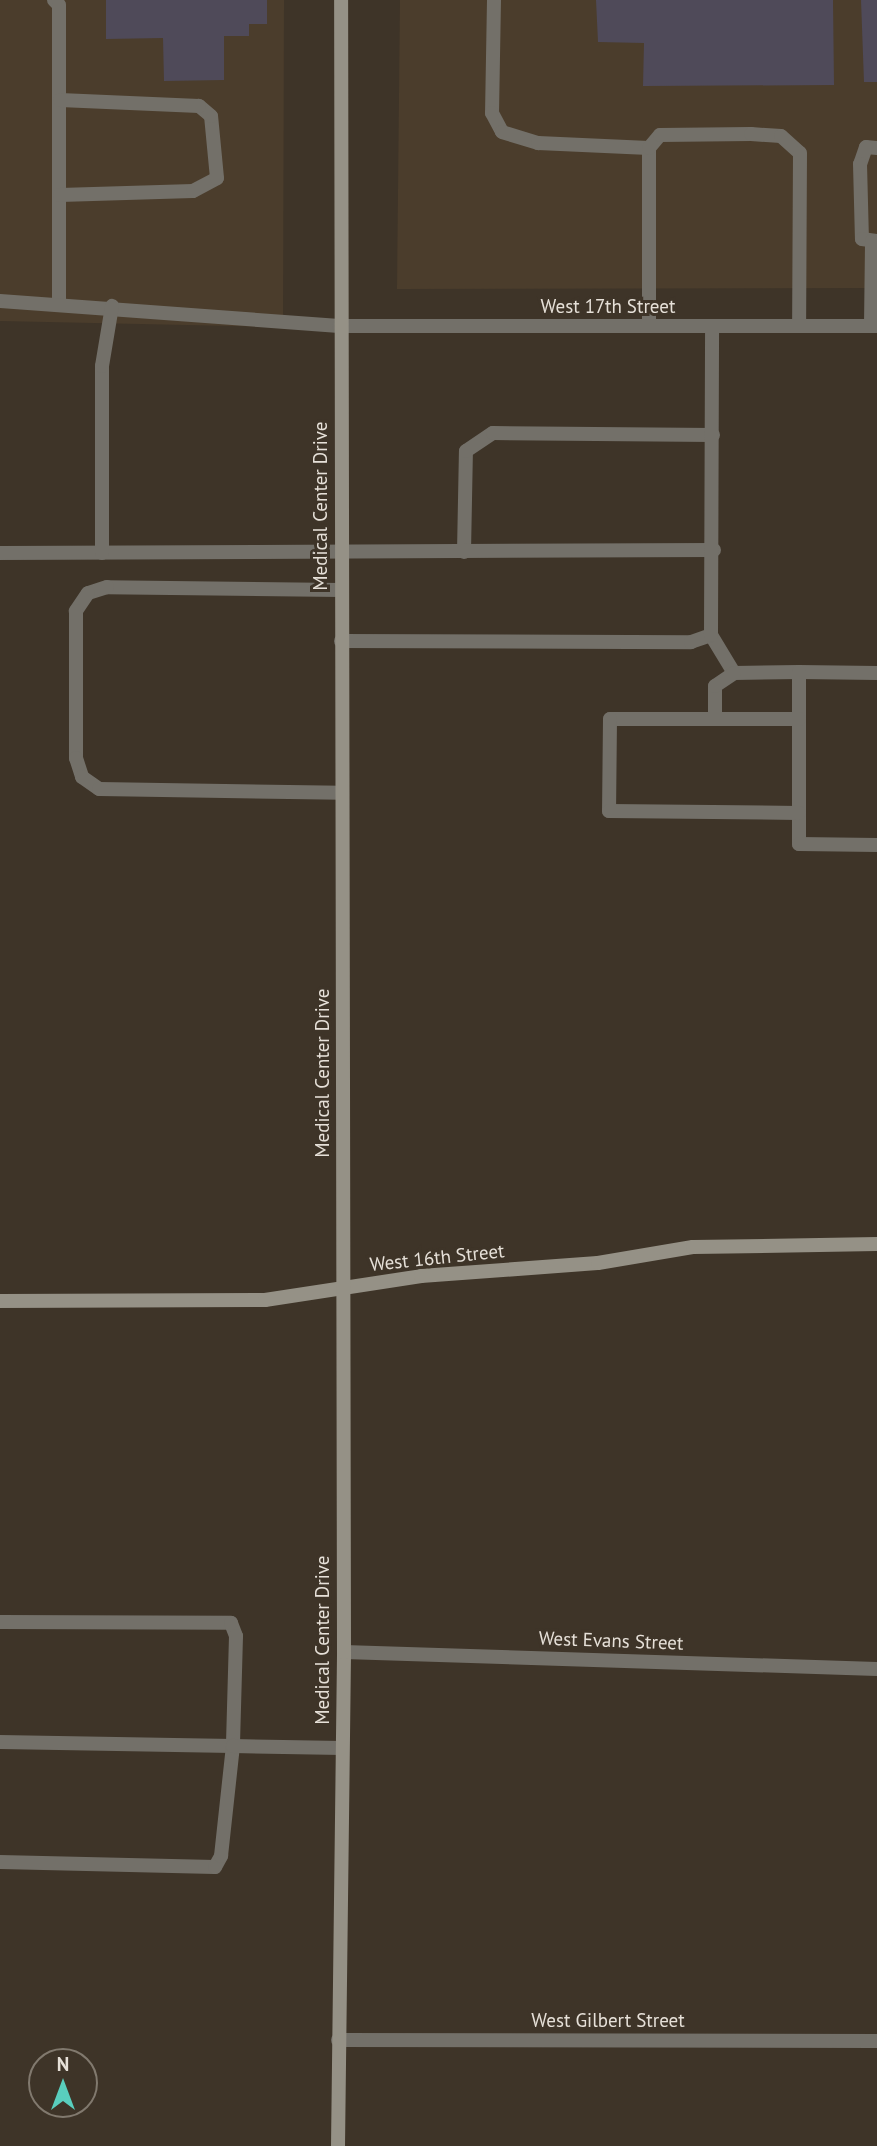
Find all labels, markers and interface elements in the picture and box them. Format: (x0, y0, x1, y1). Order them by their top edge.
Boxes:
street label: West 17th Street (541, 296, 675, 318)
street label: Medical Center Drive (310, 422, 332, 590)
street label: Medical Center Drive (312, 989, 334, 1157)
street label: West 16th Street (369, 1240, 505, 1276)
street label: Medical Center Drive (312, 1556, 334, 1724)
street label: West Evans Street (538, 1627, 684, 1655)
street label: West Gilbert Street (531, 2010, 685, 2032)
north arrow (28, 2048, 98, 2118)
text: N (57, 2052, 69, 2076)

